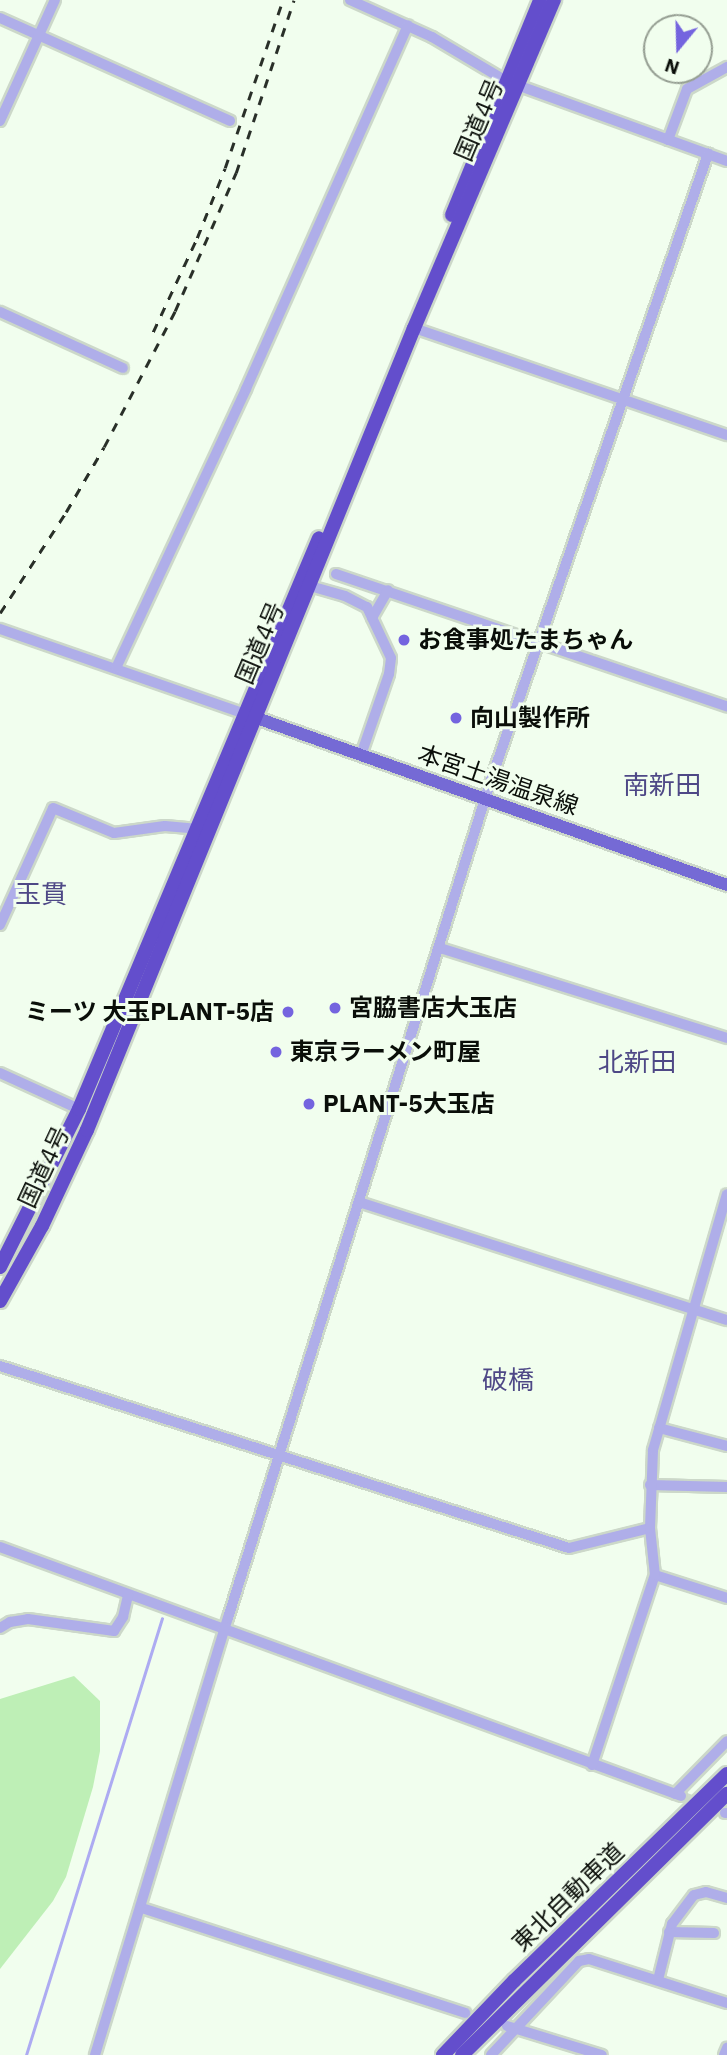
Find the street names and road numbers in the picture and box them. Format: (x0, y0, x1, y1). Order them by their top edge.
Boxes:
street label: 国道4号 (449, 75, 509, 165)
street label: 国道4号 (230, 598, 290, 688)
street label: 本宮土湯温泉線 (414, 739, 582, 821)
street label: 国道4号 (13, 1122, 75, 1212)
street label: 東北自動車道 (506, 1837, 630, 1957)

